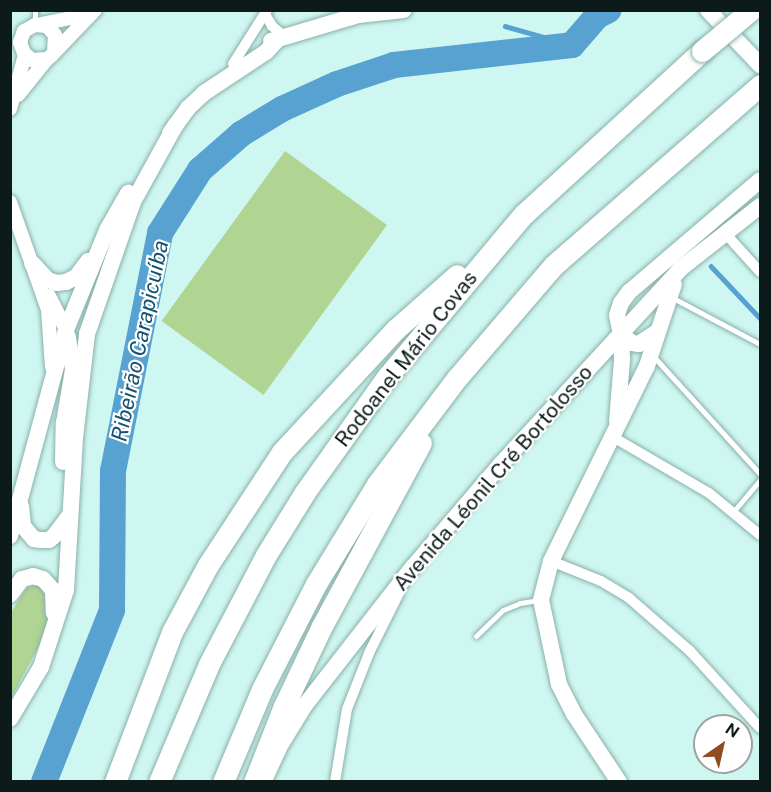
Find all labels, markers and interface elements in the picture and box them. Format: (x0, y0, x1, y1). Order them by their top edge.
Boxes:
water label: Ribeirão Carapicuíba (106, 238, 174, 444)
street label: Rodoanel Mário Covas (330, 266, 482, 452)
street label: Avenida Léonil Cré Bortolosso (388, 360, 598, 596)
north arrow (693, 714, 753, 774)
text: N (722, 719, 743, 742)

